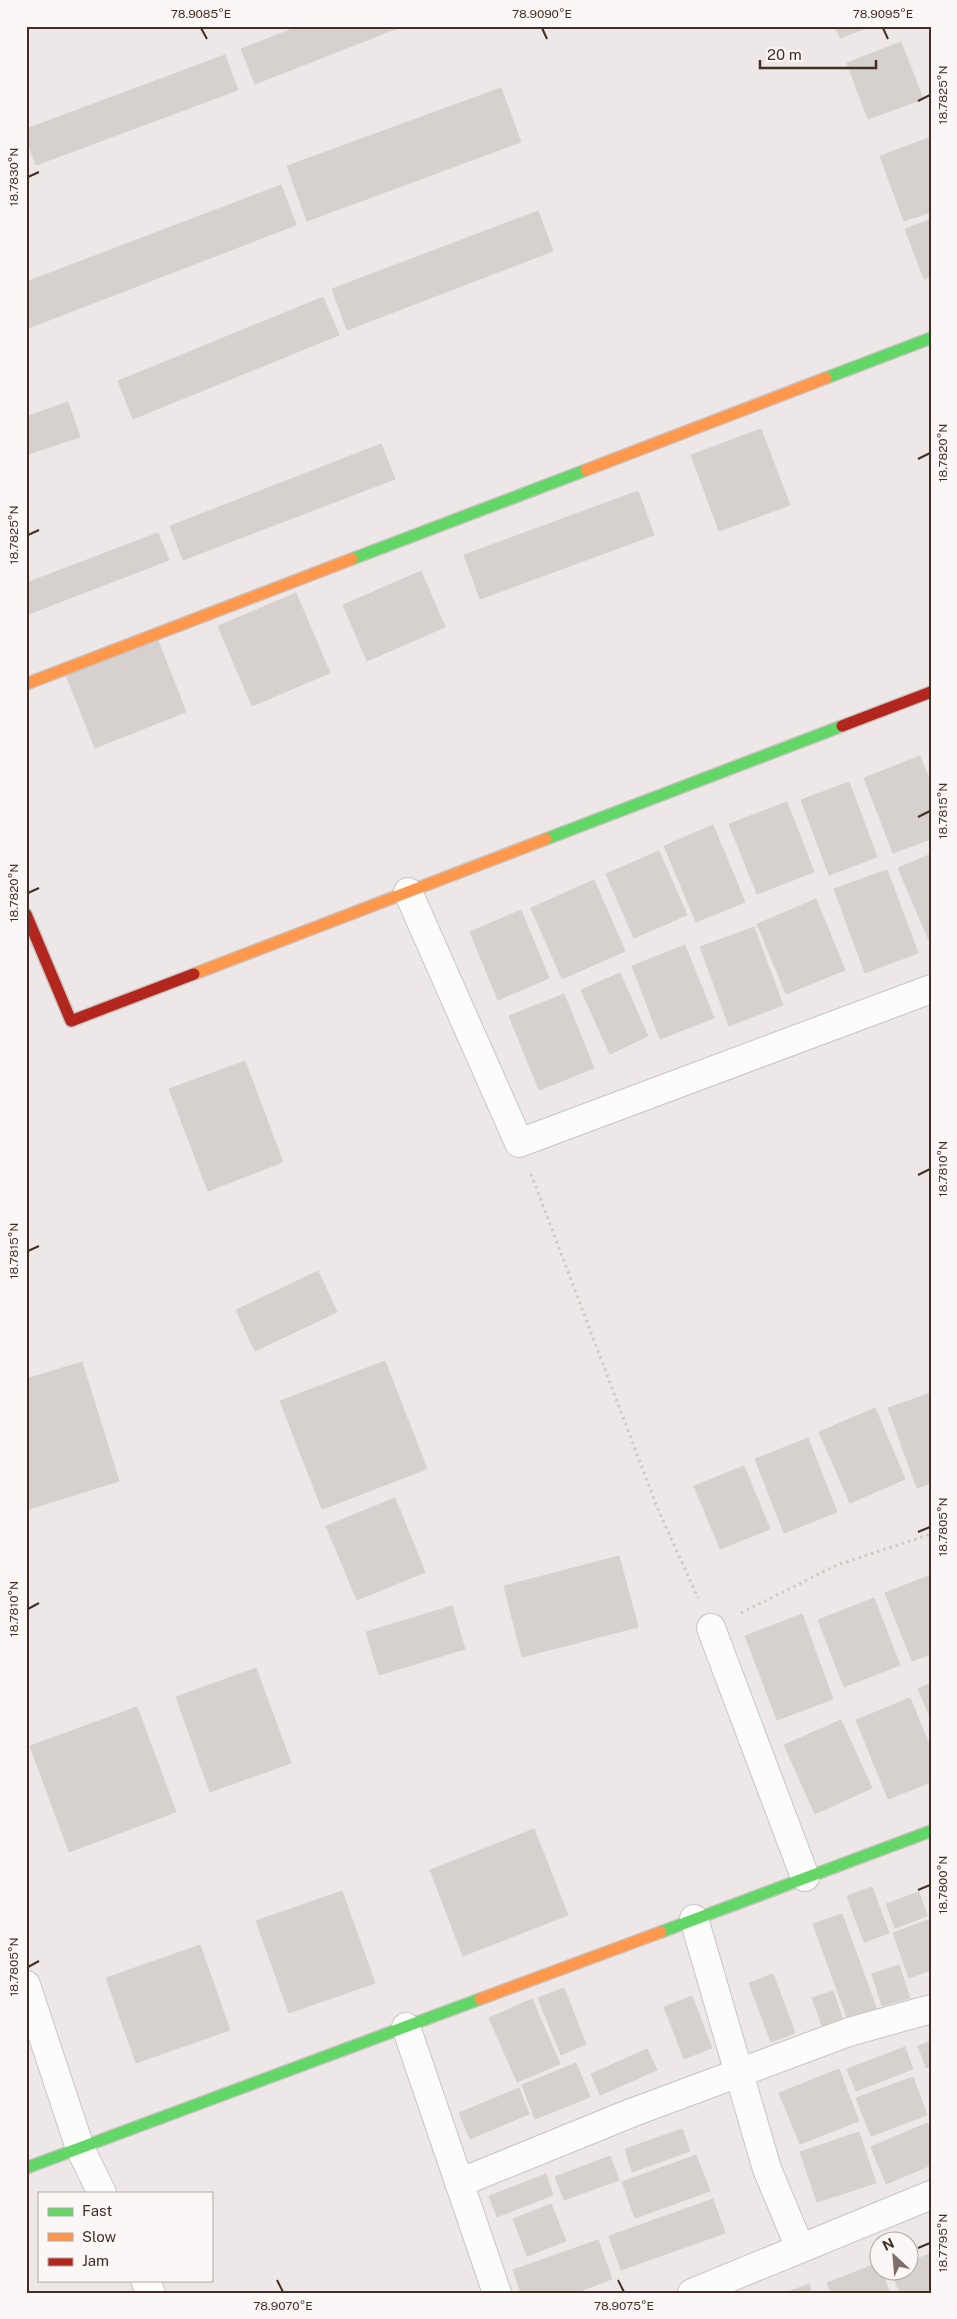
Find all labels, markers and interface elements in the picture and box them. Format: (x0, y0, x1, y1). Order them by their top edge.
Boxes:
text: 78.9085°E (171, 7, 231, 21)
text: 78.9090°E (512, 7, 572, 21)
text: 78.9095°E (853, 7, 913, 21)
scale bar (760, 38, 876, 70)
text: 20 m (767, 46, 802, 63)
text: 18.7825°N (936, 66, 950, 124)
text: 18.7830°N (7, 148, 21, 206)
text: 18.7820°N (936, 424, 950, 482)
text: 18.7825°N (7, 506, 21, 564)
text: 18.7815°N (936, 783, 950, 839)
text: 18.7820°N (7, 864, 21, 922)
text: 18.7810°N (936, 1141, 950, 1197)
text: 18.7815°N (7, 1223, 21, 1279)
text: 18.7805°N (936, 1497, 950, 1557)
text: 18.7810°N (7, 1581, 21, 1637)
text: 18.7800°N (936, 1856, 950, 1914)
text: 18.7805°N (7, 1937, 21, 1997)
legend (38, 2192, 212, 2282)
text: Fast (82, 2202, 112, 2219)
text: 18.7795°N (936, 2214, 950, 2272)
text: Slow (82, 2228, 117, 2245)
north arrow (870, 2232, 920, 2282)
text: N (880, 2235, 897, 2254)
text: Jam (82, 2252, 109, 2269)
text: 78.9070°E (253, 2299, 313, 2313)
text: 78.9075°E (594, 2299, 654, 2313)

